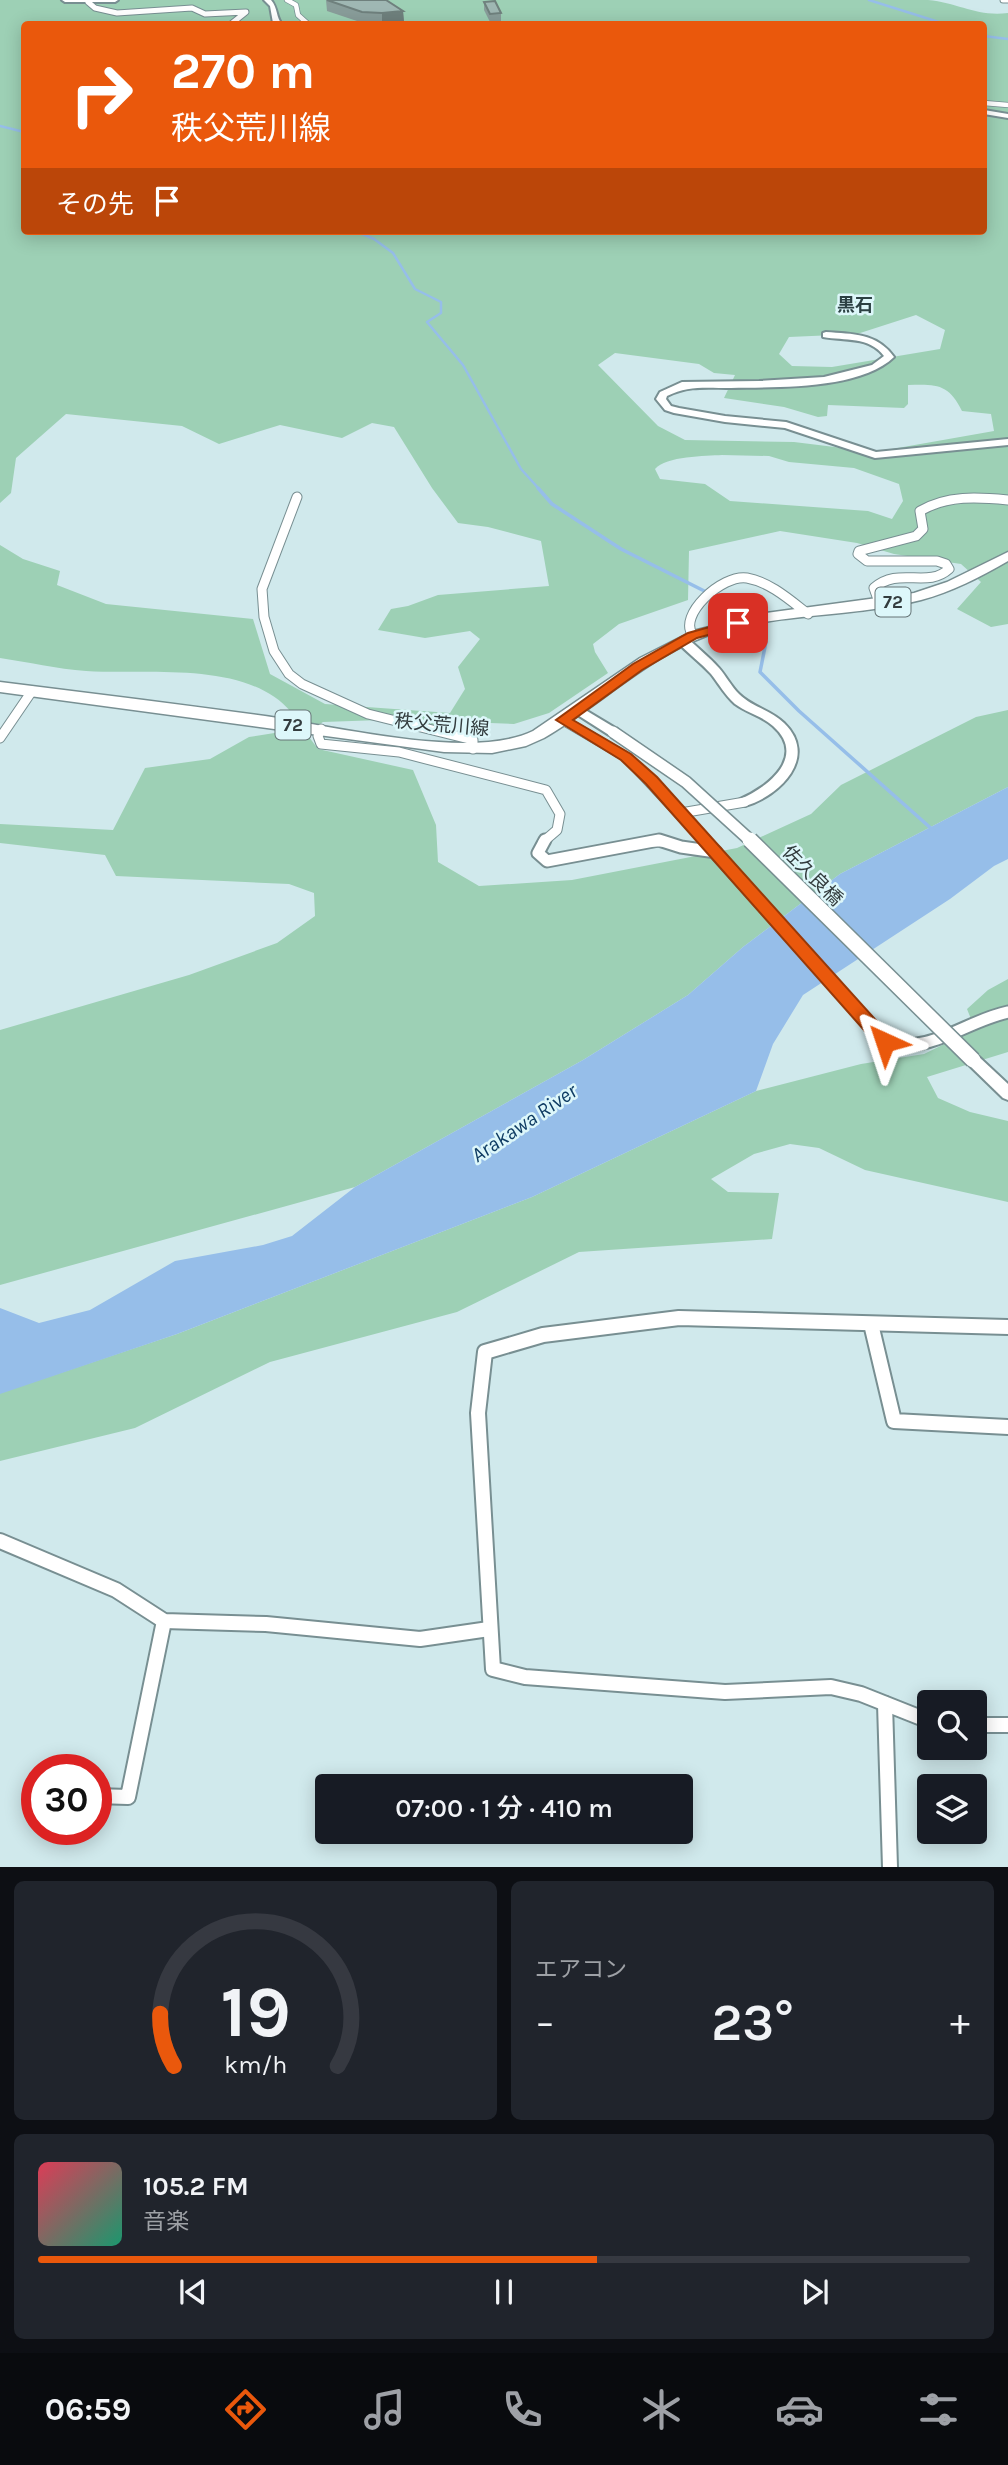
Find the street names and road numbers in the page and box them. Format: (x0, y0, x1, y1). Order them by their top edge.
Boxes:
road number: 72 (876, 588, 910, 616)
road number: 72 (276, 710, 310, 740)
street label: 秩父荒川線 (394, 710, 490, 740)
street label: 佐久良橋 (778, 841, 847, 910)

